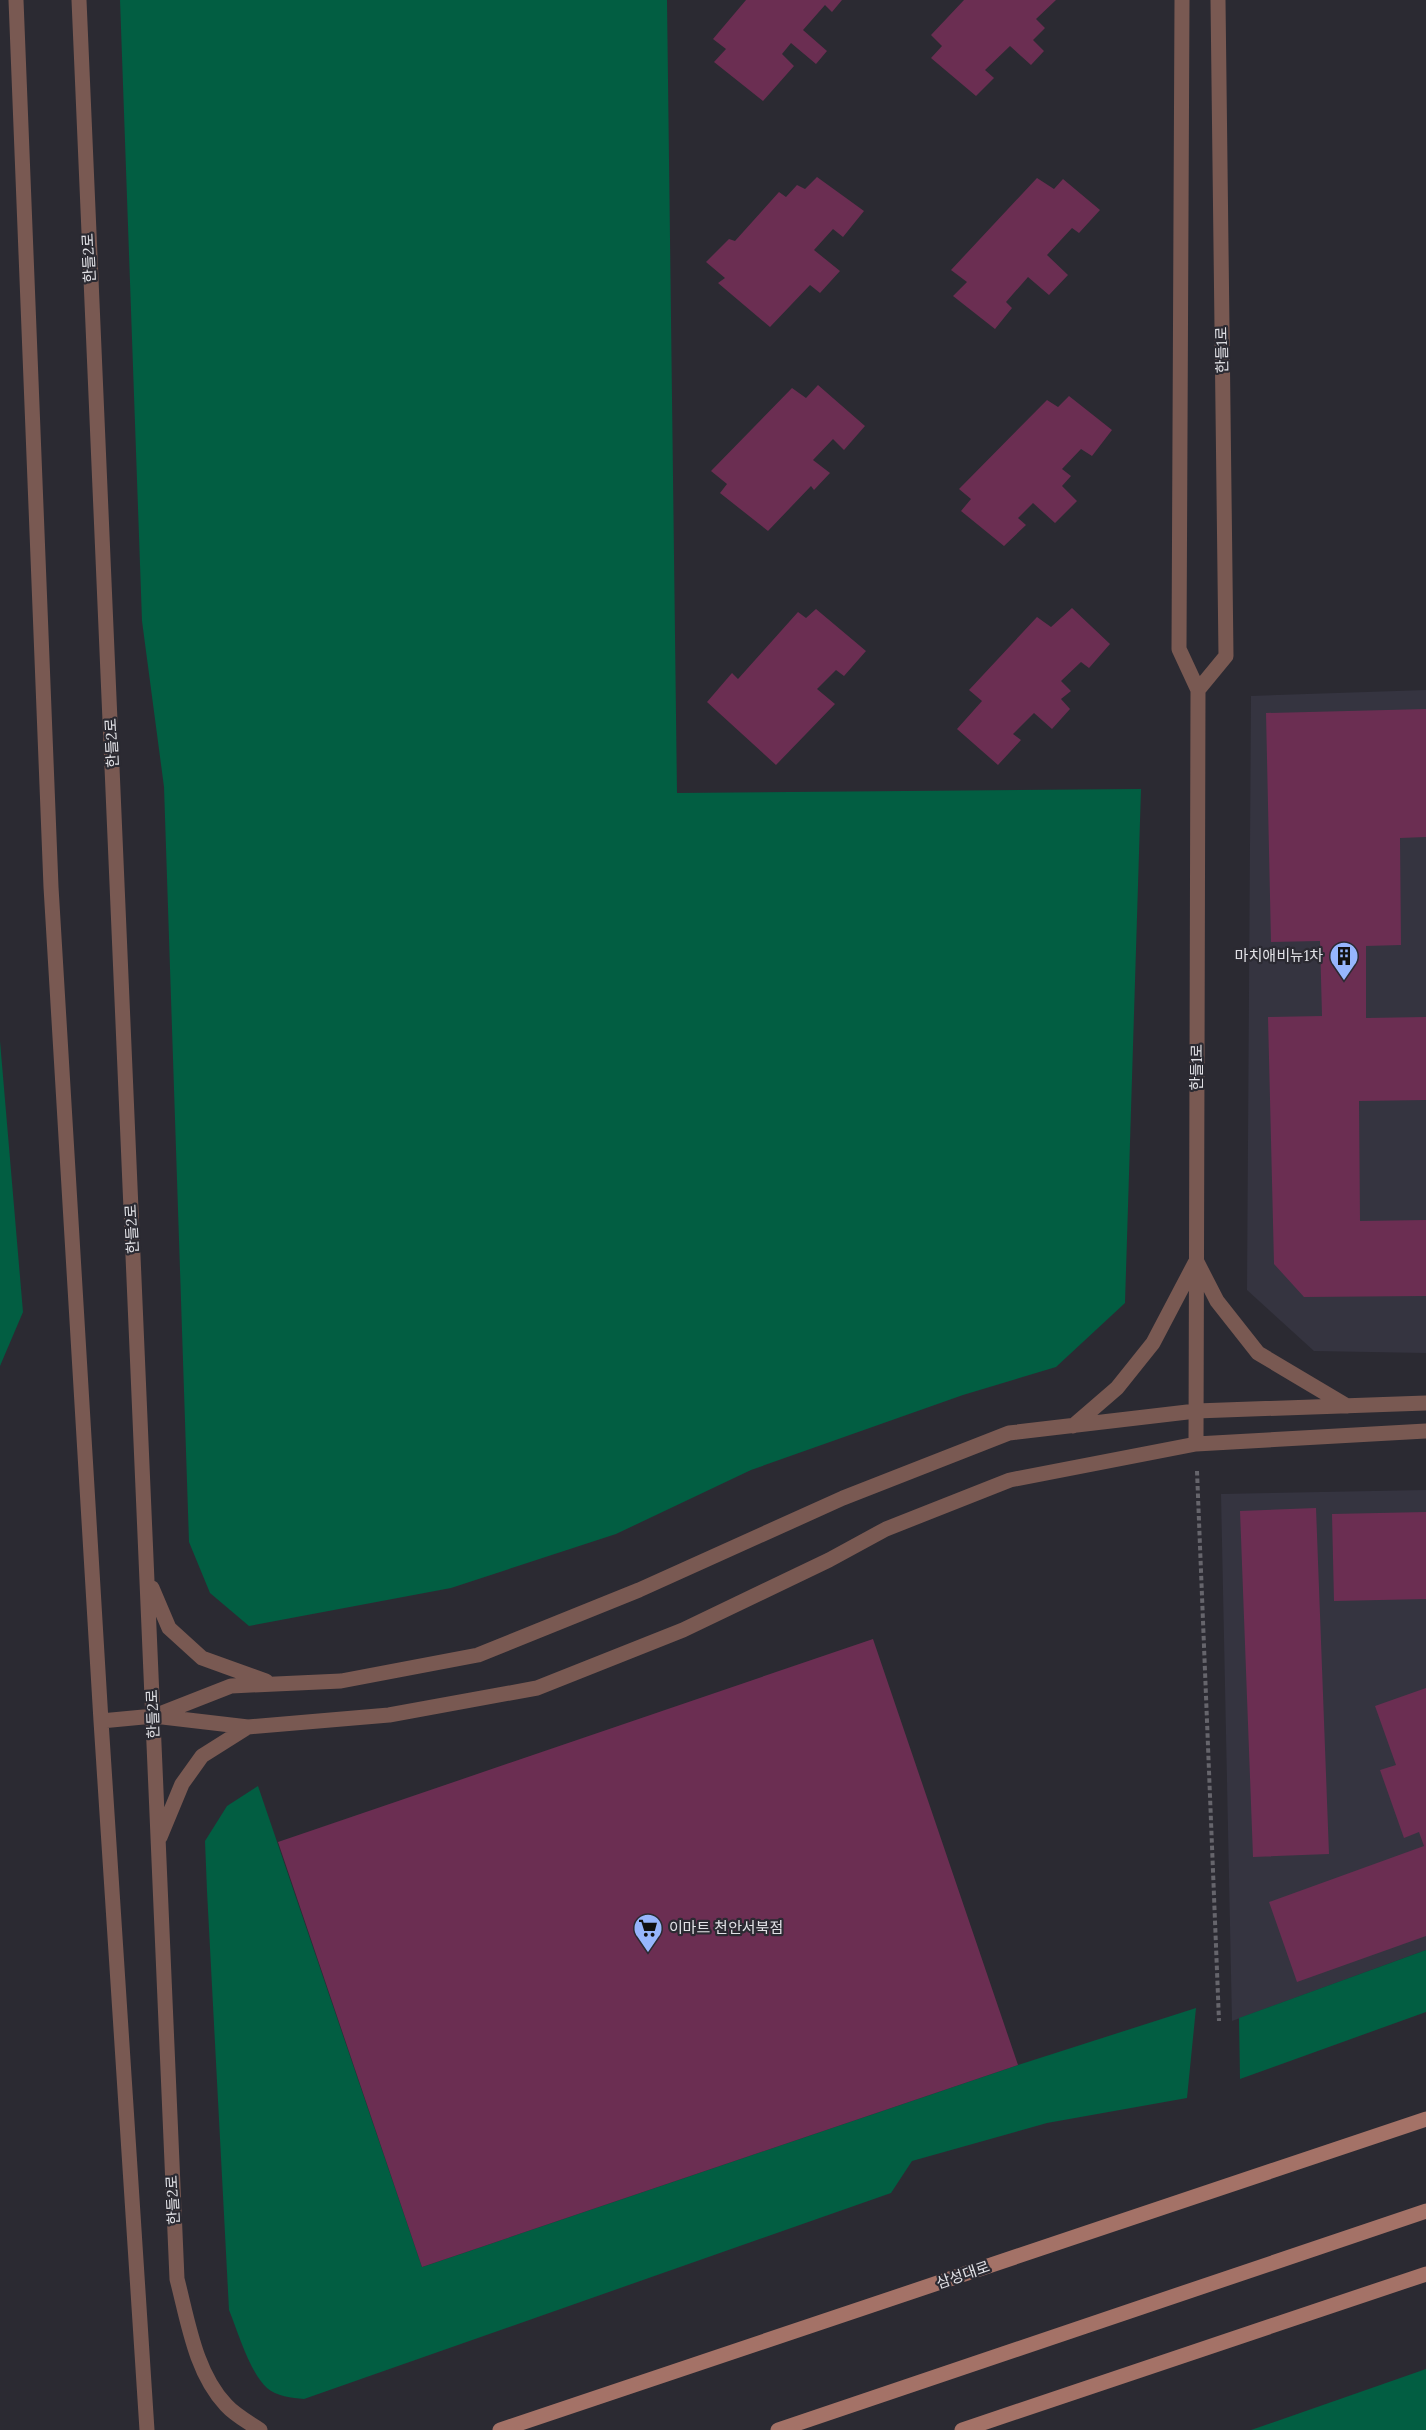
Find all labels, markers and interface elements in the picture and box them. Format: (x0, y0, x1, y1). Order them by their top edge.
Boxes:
street label: 한들2로 (78, 233, 99, 283)
street label: 한들1로 (1212, 326, 1231, 374)
street label: 한들2로 (101, 718, 122, 768)
building icon: 마치애비뉴1차 (1328, 940, 1360, 982)
place label: 마치애비뉴1차 (1235, 946, 1323, 965)
street label: 한들1로 (1187, 1044, 1206, 1090)
street label: 한들2로 (121, 1204, 142, 1254)
street label: 한들2로 (142, 1689, 163, 1739)
supermarket icon: 이마트 천안서북점 (632, 1912, 664, 1954)
place label: 이마트 천안서북점 (669, 1918, 783, 1937)
street label: 한들2로 (162, 2175, 183, 2225)
street label: 삼성대로 (934, 2257, 992, 2292)

